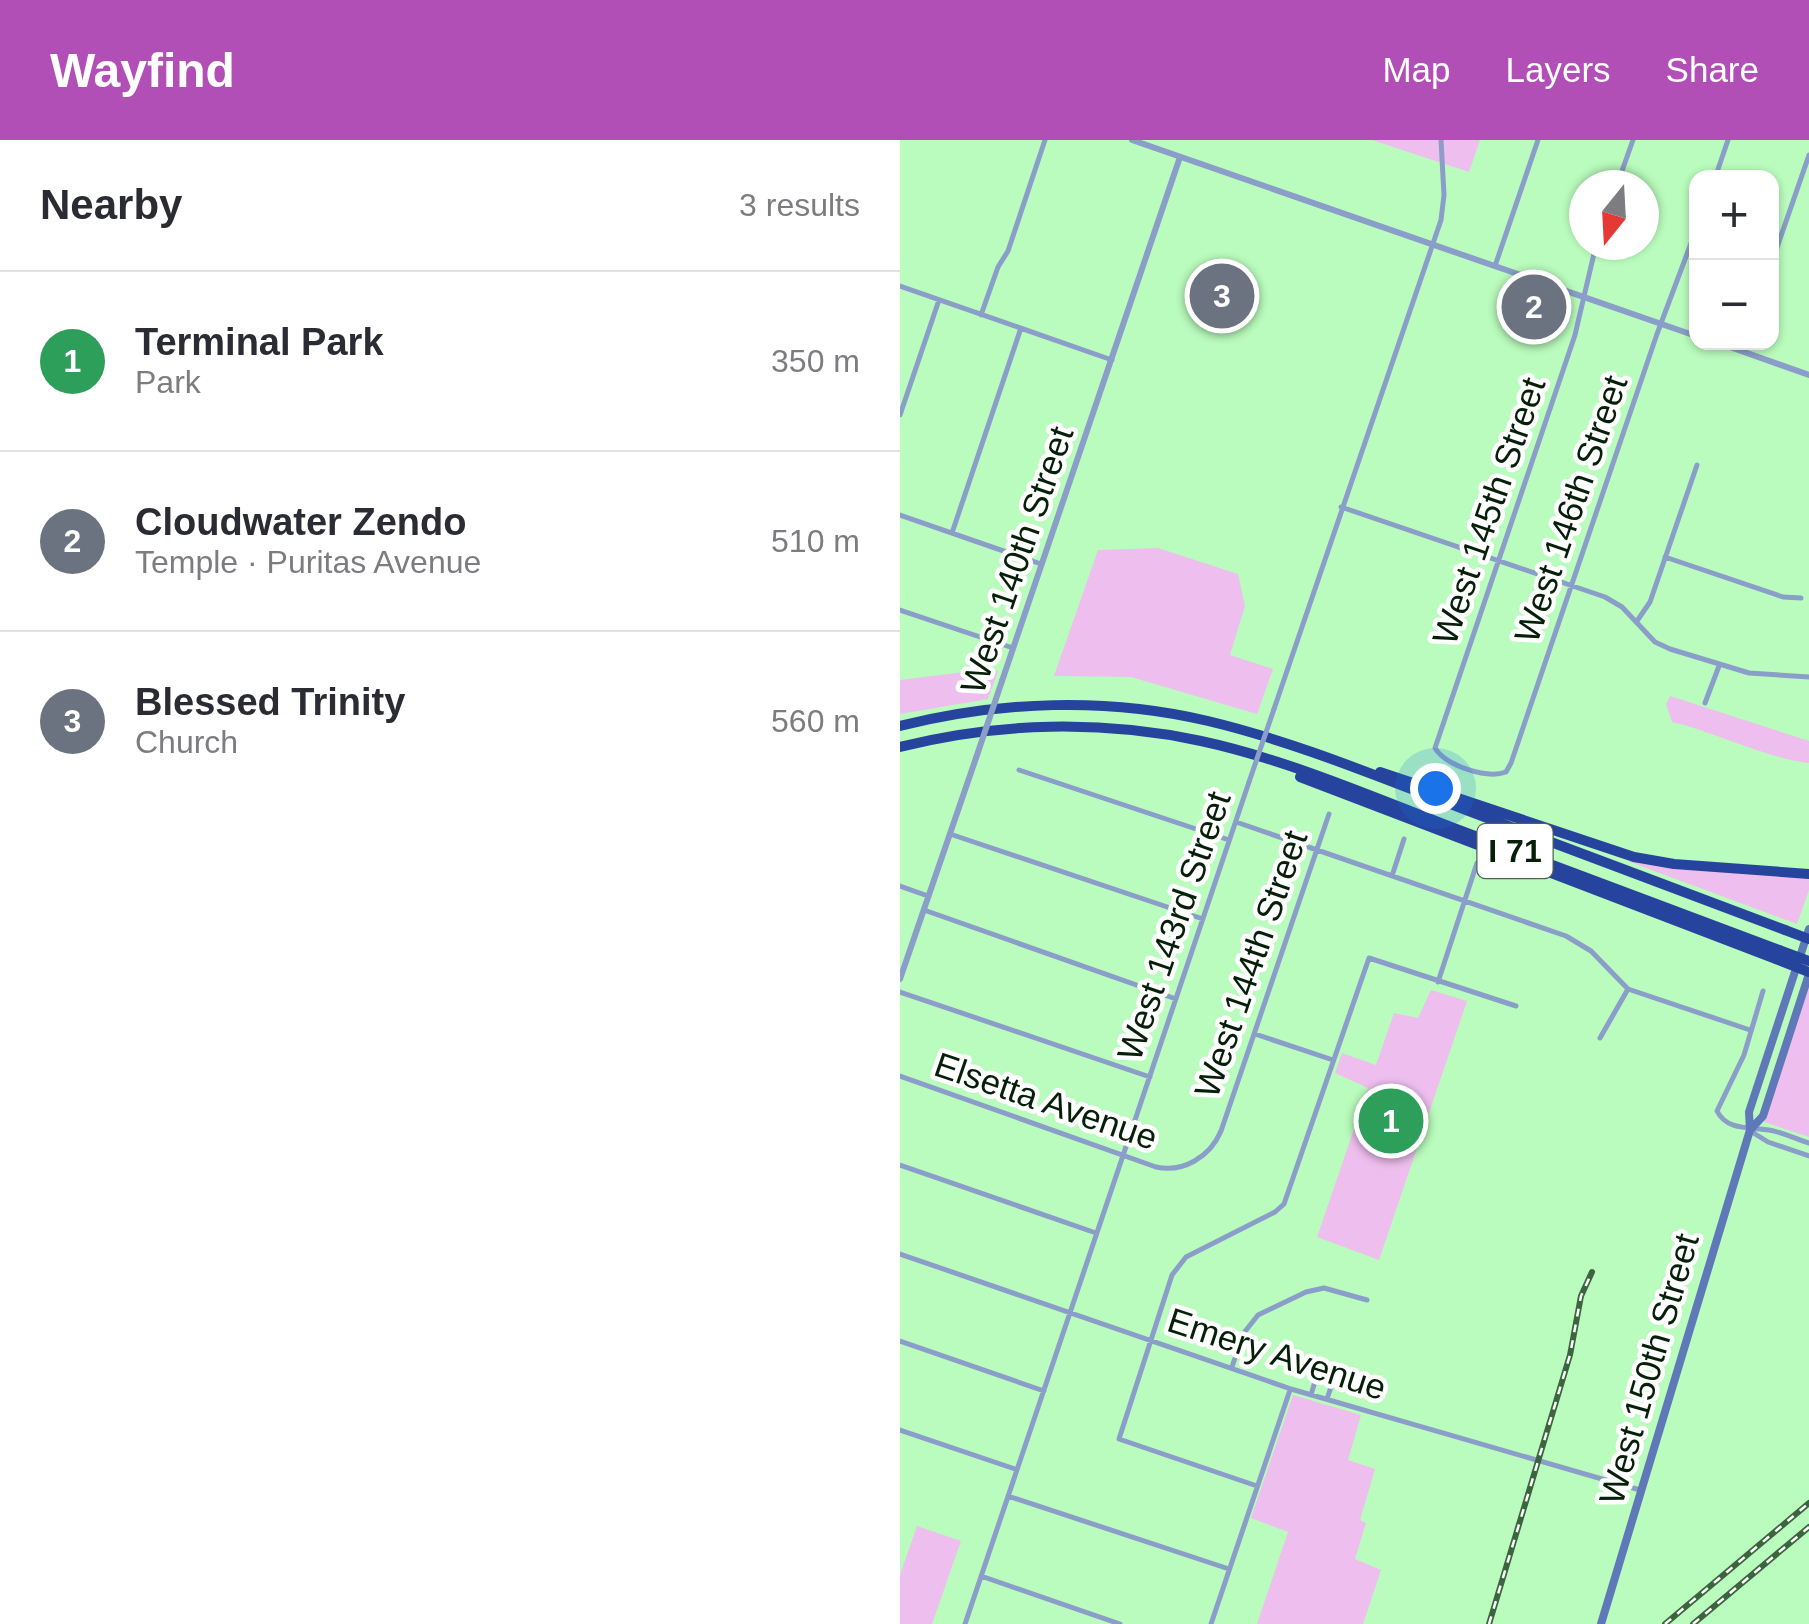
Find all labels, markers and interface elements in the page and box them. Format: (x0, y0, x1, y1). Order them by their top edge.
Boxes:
text: Wayfind (50, 44, 235, 97)
text: Map (1382, 50, 1451, 89)
text: Layers (1506, 50, 1611, 89)
text: Share (1666, 50, 1759, 89)
north arrow (1569, 170, 1659, 260)
map controls (1689, 170, 1779, 350)
button: + (1689, 170, 1779, 260)
text: Nearby (40, 181, 182, 228)
text: 3 results (739, 187, 860, 223)
pin: 3 (1190, 258, 1254, 334)
button: − (1689, 260, 1779, 350)
pin: 2 (1502, 270, 1566, 344)
text: Terminal Park (135, 321, 384, 363)
text: 1 (64, 343, 81, 379)
text: 350 m (771, 343, 860, 379)
text: Park (135, 364, 201, 400)
street label: West 146th Street (1507, 370, 1635, 647)
street label: West 145th Street (1425, 372, 1553, 649)
street label: West 140th Street (953, 421, 1081, 698)
text: Cloudwater Zendo (135, 501, 466, 543)
text: 2 (64, 523, 81, 559)
text: 510 m (771, 523, 860, 559)
text: Temple · Puritas Avenue (135, 544, 481, 580)
text: Blessed Trinity (135, 681, 405, 723)
text: 3 (64, 703, 81, 739)
text: 560 m (771, 703, 860, 739)
text: Church (135, 724, 238, 760)
your location (1410, 763, 1461, 814)
street label: West 143rd Street (1109, 786, 1238, 1065)
road number: I 71 (1478, 824, 1552, 878)
street label: West 144th Street (1187, 825, 1315, 1102)
street label: Elsetta Avenue (930, 1044, 1163, 1157)
pin: 1 (1358, 1084, 1424, 1158)
street label: West 150th Street (1591, 1229, 1706, 1509)
street label: Emery Avenue (1163, 1300, 1391, 1407)

